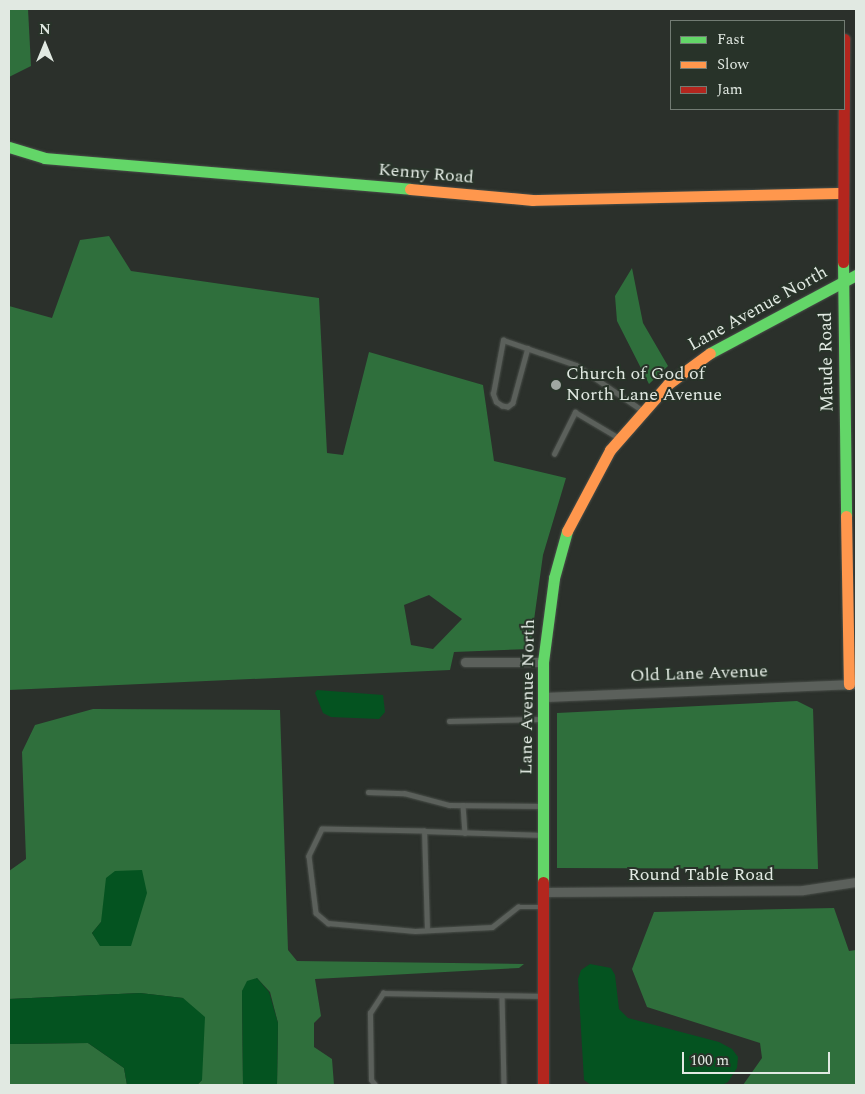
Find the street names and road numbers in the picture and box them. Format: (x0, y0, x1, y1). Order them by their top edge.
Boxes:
street label: Kenny Road (377, 159, 475, 189)
street label: Lane Avenue North (685, 262, 831, 356)
street label: Maude Road (815, 312, 839, 412)
street label: Lane Avenue North (516, 619, 540, 775)
street label: Old Lane Avenue (630, 661, 768, 687)
street label: Round Table Road (628, 864, 774, 886)

